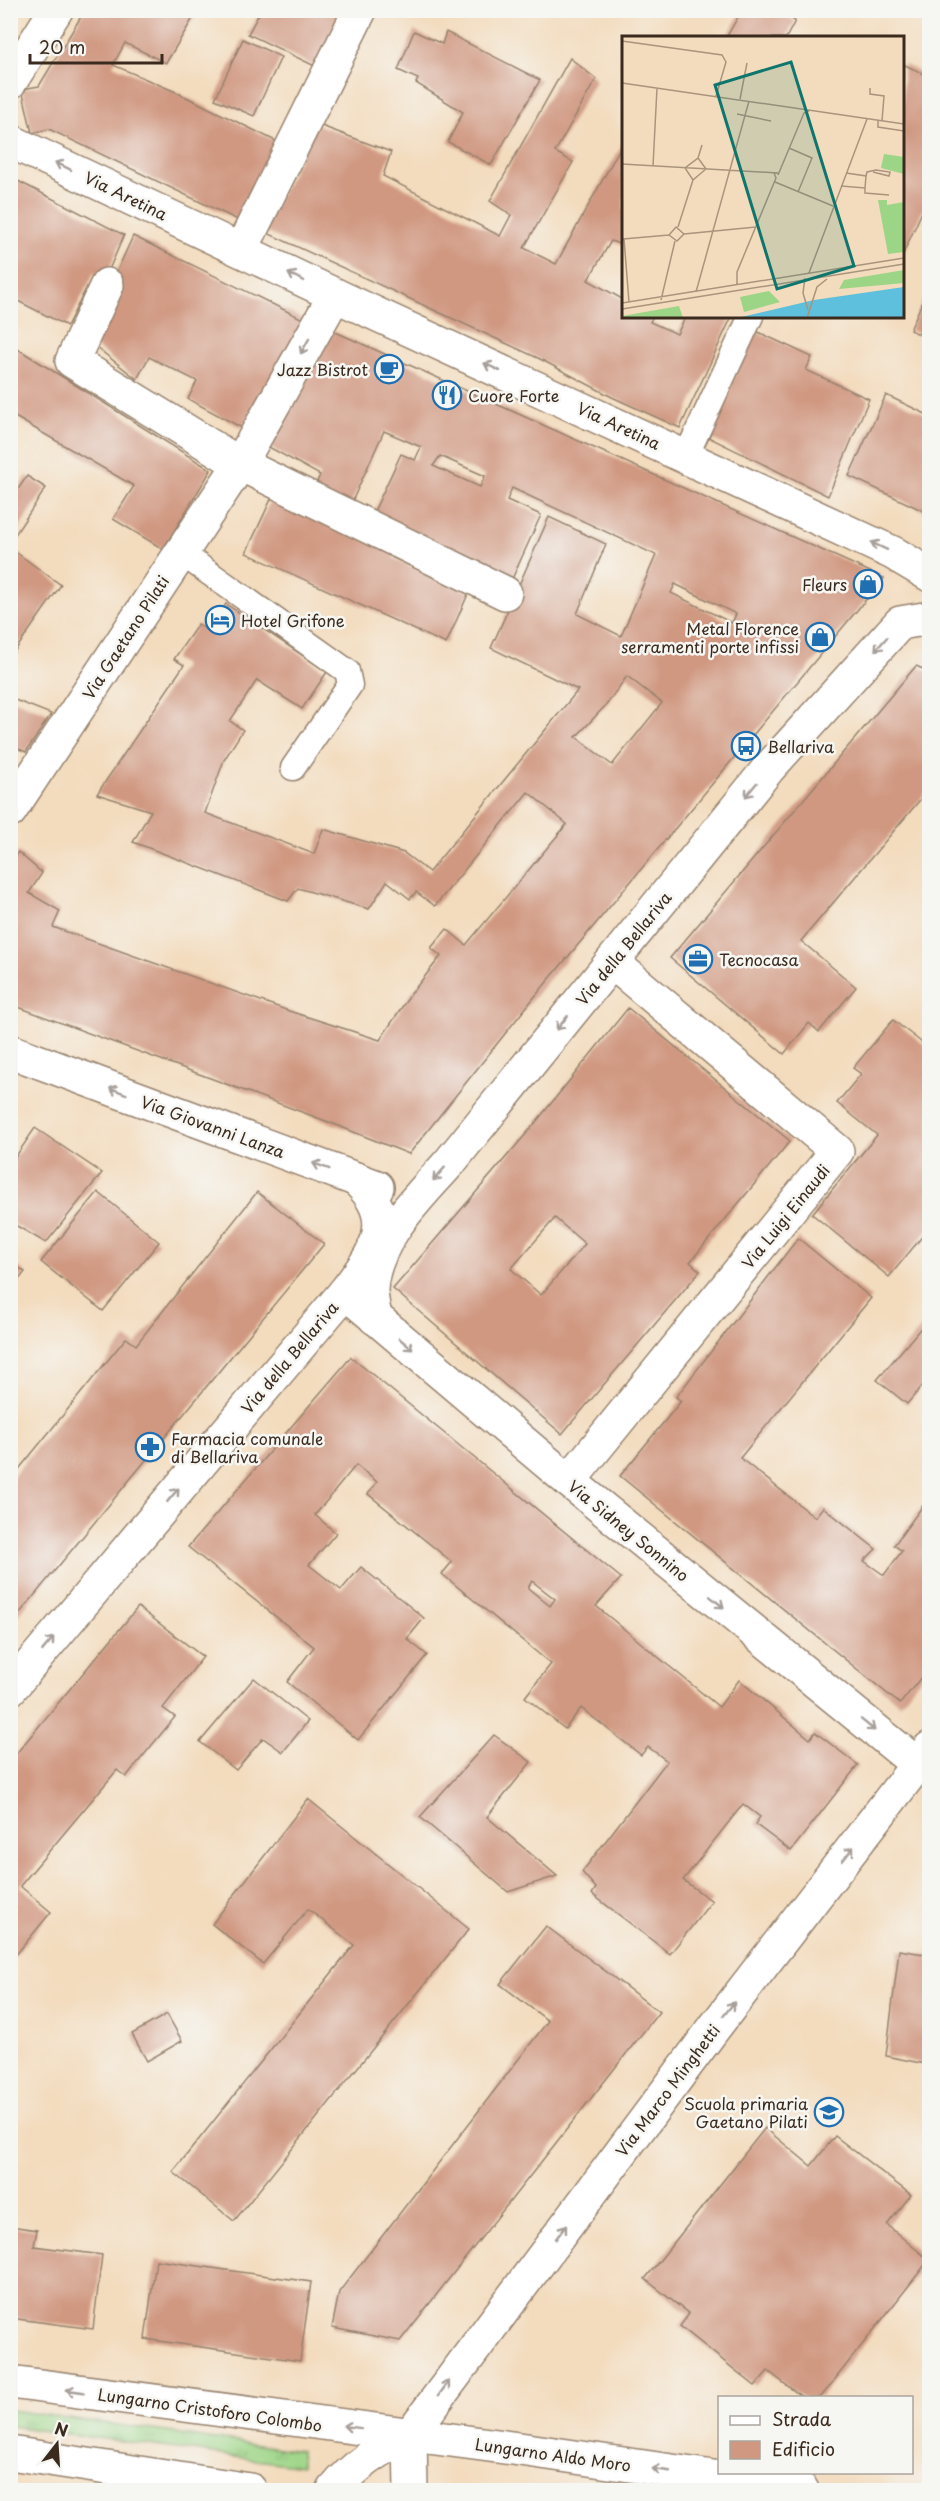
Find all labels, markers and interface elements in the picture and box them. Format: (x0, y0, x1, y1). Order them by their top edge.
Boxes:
scale bar (30, 27, 162, 65)
text: 20 m (39, 33, 85, 60)
inset map (622, 36, 904, 318)
one-way arrow (55, 159, 73, 171)
street label: Via Aretina (80, 165, 172, 225)
one-way arrow (287, 270, 305, 282)
one-way arrow (299, 337, 311, 354)
cafe icon: Jazz Bistrot (373, 353, 405, 385)
place label: Jazz Bistrot (277, 357, 368, 381)
one-way arrow (484, 361, 502, 372)
restaurant icon: Cuore Forte (431, 379, 463, 411)
place label: Cuore Forte (468, 383, 560, 407)
street label: Via Aretina (573, 395, 665, 455)
one-way arrow (870, 540, 888, 551)
shop icon: Fleurs (852, 568, 884, 600)
street label: Via Gaetano Pilati (76, 570, 174, 704)
place label: Fleurs (802, 572, 847, 596)
hotel icon: Hotel Grifone (204, 604, 236, 636)
place label: Hotel Grifone (241, 608, 345, 632)
place label: Metal Florence serramenti porte infissi (621, 616, 799, 658)
shop icon: Metal Florence serramenti porte infissi (804, 621, 836, 653)
one-way arrow (874, 637, 888, 652)
bus stop icon: Bellariva (730, 730, 762, 762)
place label: Bellariva (767, 734, 834, 758)
one-way arrow (745, 782, 758, 798)
street label: Via della Bellariva (569, 886, 677, 1010)
office icon: Tecnocasa (682, 943, 714, 975)
place label: Tecnocasa (719, 947, 798, 971)
one-way arrow (556, 1015, 569, 1031)
one-way arrow (110, 1084, 128, 1095)
street label: Via Giovanni Lanza (138, 1089, 289, 1163)
one-way arrow (312, 1159, 331, 1170)
street label: Via Luigi Einaudi (735, 1159, 835, 1273)
one-way arrow (432, 1166, 446, 1181)
street label: Via della Bellariva (235, 1296, 343, 1418)
one-way arrow (397, 1337, 413, 1350)
place label: Farmacia comunale di Bellariva (171, 1426, 323, 1468)
pharmacy icon: Farmacia comunale di Bellariva (134, 1431, 166, 1463)
street label: Via Sidney Sonnino (563, 1474, 695, 1586)
one-way arrow (166, 1488, 180, 1503)
one-way arrow (709, 1595, 725, 1608)
one-way arrow (41, 1637, 54, 1653)
one-way arrow (860, 1719, 876, 1732)
one-way arrow (841, 1846, 854, 1862)
one-way arrow (722, 2001, 735, 2017)
street label: Via Marco Minghetti (609, 2019, 725, 2161)
place label: Scuola primaria Gaetano Pilati (684, 2091, 808, 2133)
school or university icon: Scuola primaria Gaetano Pilati (813, 2096, 845, 2128)
one-way arrow (555, 2224, 567, 2240)
one-way arrow (438, 2380, 451, 2396)
street label: Lungarno Cristoforo Colombo (96, 2381, 324, 2437)
one-way arrow (66, 2385, 85, 2396)
legend (718, 2396, 913, 2474)
text: Strada (772, 2405, 832, 2432)
north arrow (27, 2414, 87, 2474)
text: N (52, 2415, 71, 2442)
one-way arrow (342, 2422, 362, 2433)
street label: Lungarno Aldo Moro (474, 2431, 632, 2477)
text: Edificio (772, 2435, 835, 2462)
one-way arrow (652, 2464, 672, 2475)

